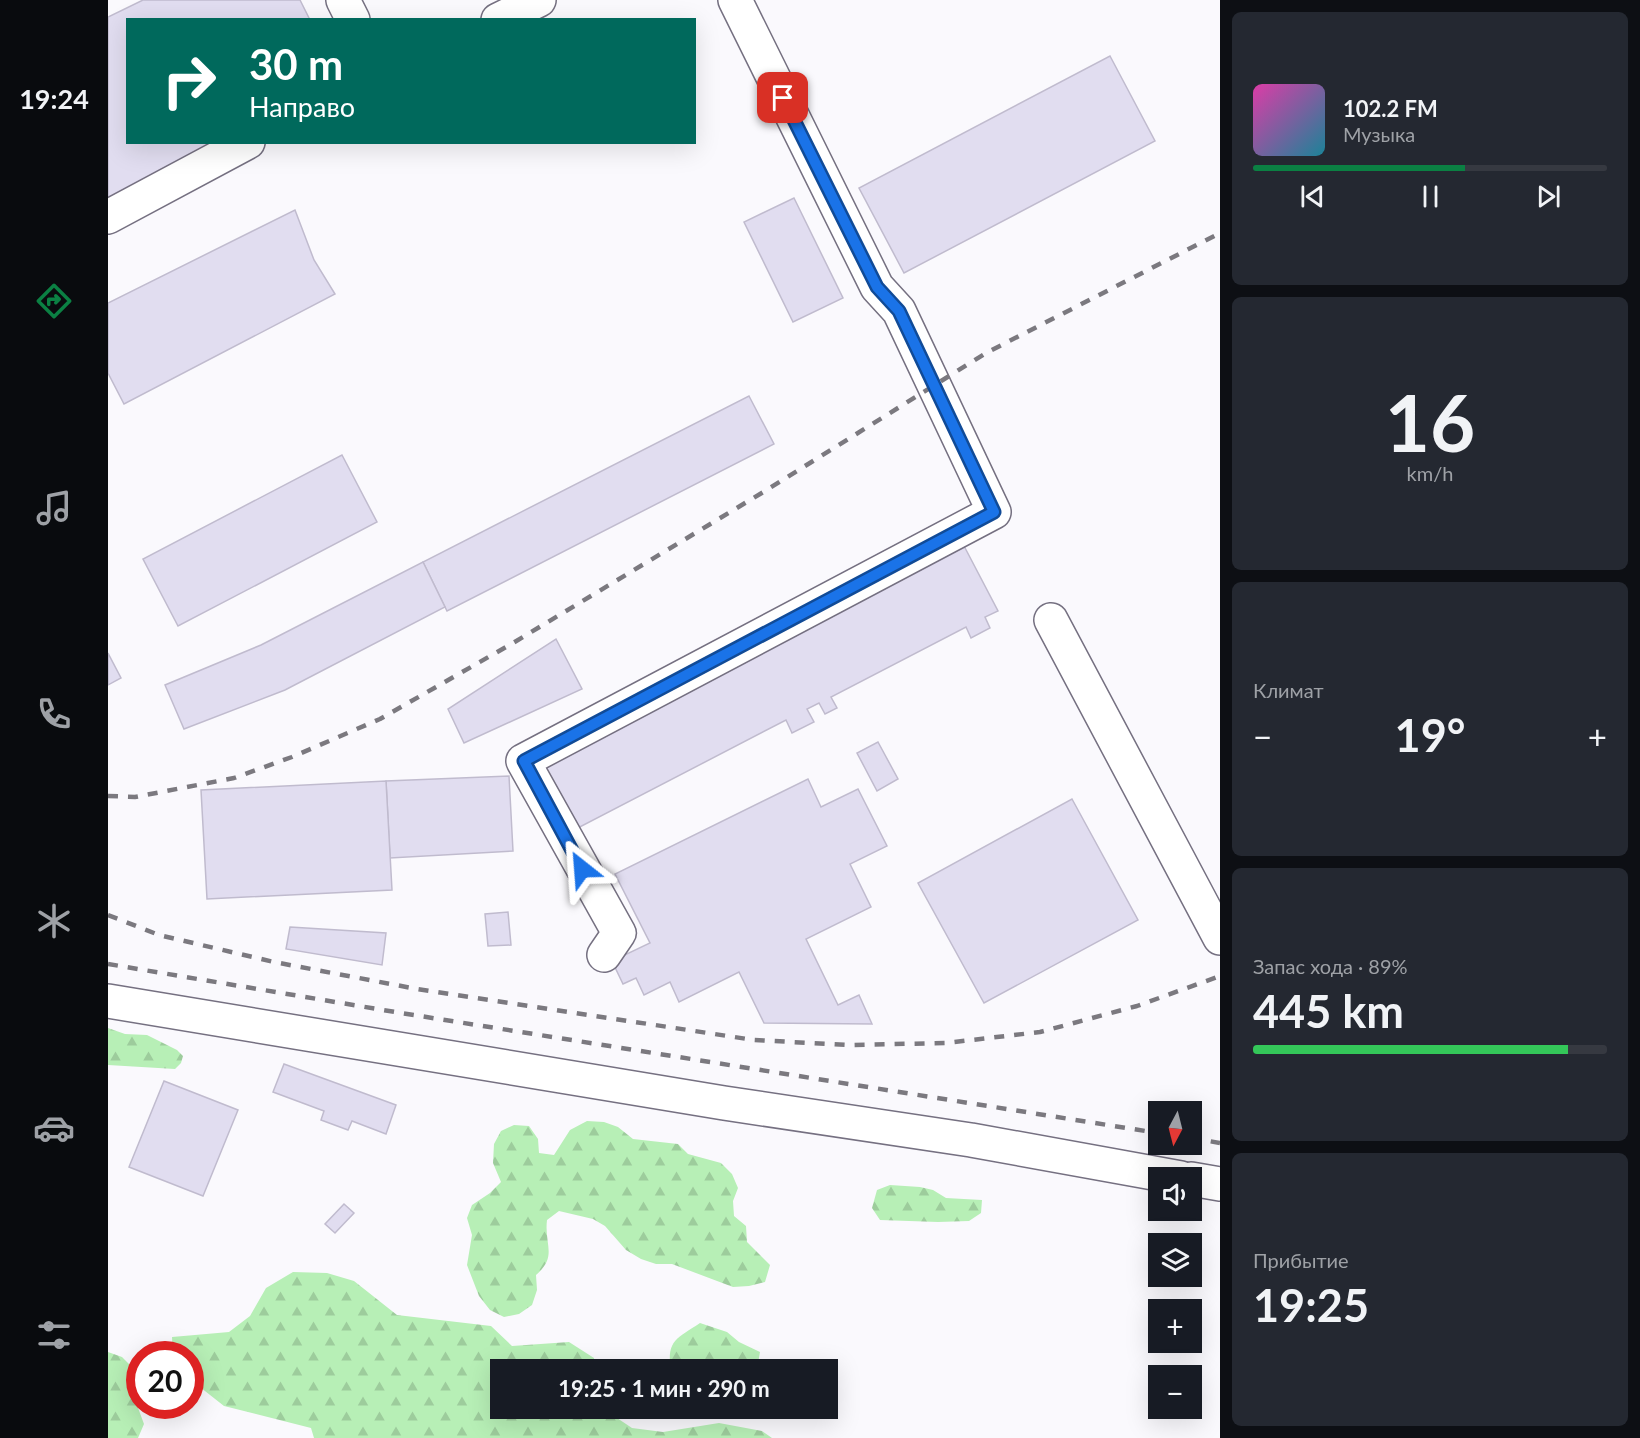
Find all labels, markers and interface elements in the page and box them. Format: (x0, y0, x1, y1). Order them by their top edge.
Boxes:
text: 30 m (249, 39, 343, 89)
icon: right (150, 42, 228, 120)
pin (757, 72, 808, 123)
icon: arrive (766, 81, 799, 114)
text: 19:24 (19, 82, 89, 115)
text: Направо (249, 90, 355, 123)
text: 102.2 FM (1343, 95, 1438, 122)
text: Музыка (1343, 122, 1415, 146)
icon: previous (1296, 180, 1329, 213)
icon: pause (1414, 180, 1447, 213)
icon: next (1532, 180, 1565, 213)
icon: directions (33, 280, 75, 322)
text: 16 (1385, 375, 1475, 469)
text: km/h (1407, 461, 1453, 485)
icon: music (33, 487, 75, 529)
text: Климат (1253, 678, 1324, 702)
icon: phone (33, 693, 75, 735)
text: 19° (1395, 708, 1465, 762)
text: − (1253, 716, 1272, 756)
text: + (1588, 716, 1607, 756)
position arrow (550, 837, 614, 901)
icon: climate (33, 900, 75, 942)
text: Запас хода · 89% (1253, 954, 1408, 978)
text: 445 km (1253, 984, 1404, 1038)
north arrow (1148, 1101, 1202, 1155)
map controls (1148, 1101, 1202, 1419)
icon: car (33, 1107, 75, 1149)
button: sound (1148, 1167, 1202, 1221)
button: layers (1148, 1233, 1202, 1287)
text: Прибытие (1253, 1248, 1349, 1272)
text: 19:25 (1253, 1278, 1369, 1332)
button: + (1148, 1299, 1202, 1353)
icon: filters (33, 1314, 75, 1356)
speed limit sign: 20 (126, 1341, 204, 1419)
button: − (1148, 1365, 1202, 1419)
text: 19:25 · 1 мин · 290 m (558, 1375, 770, 1402)

